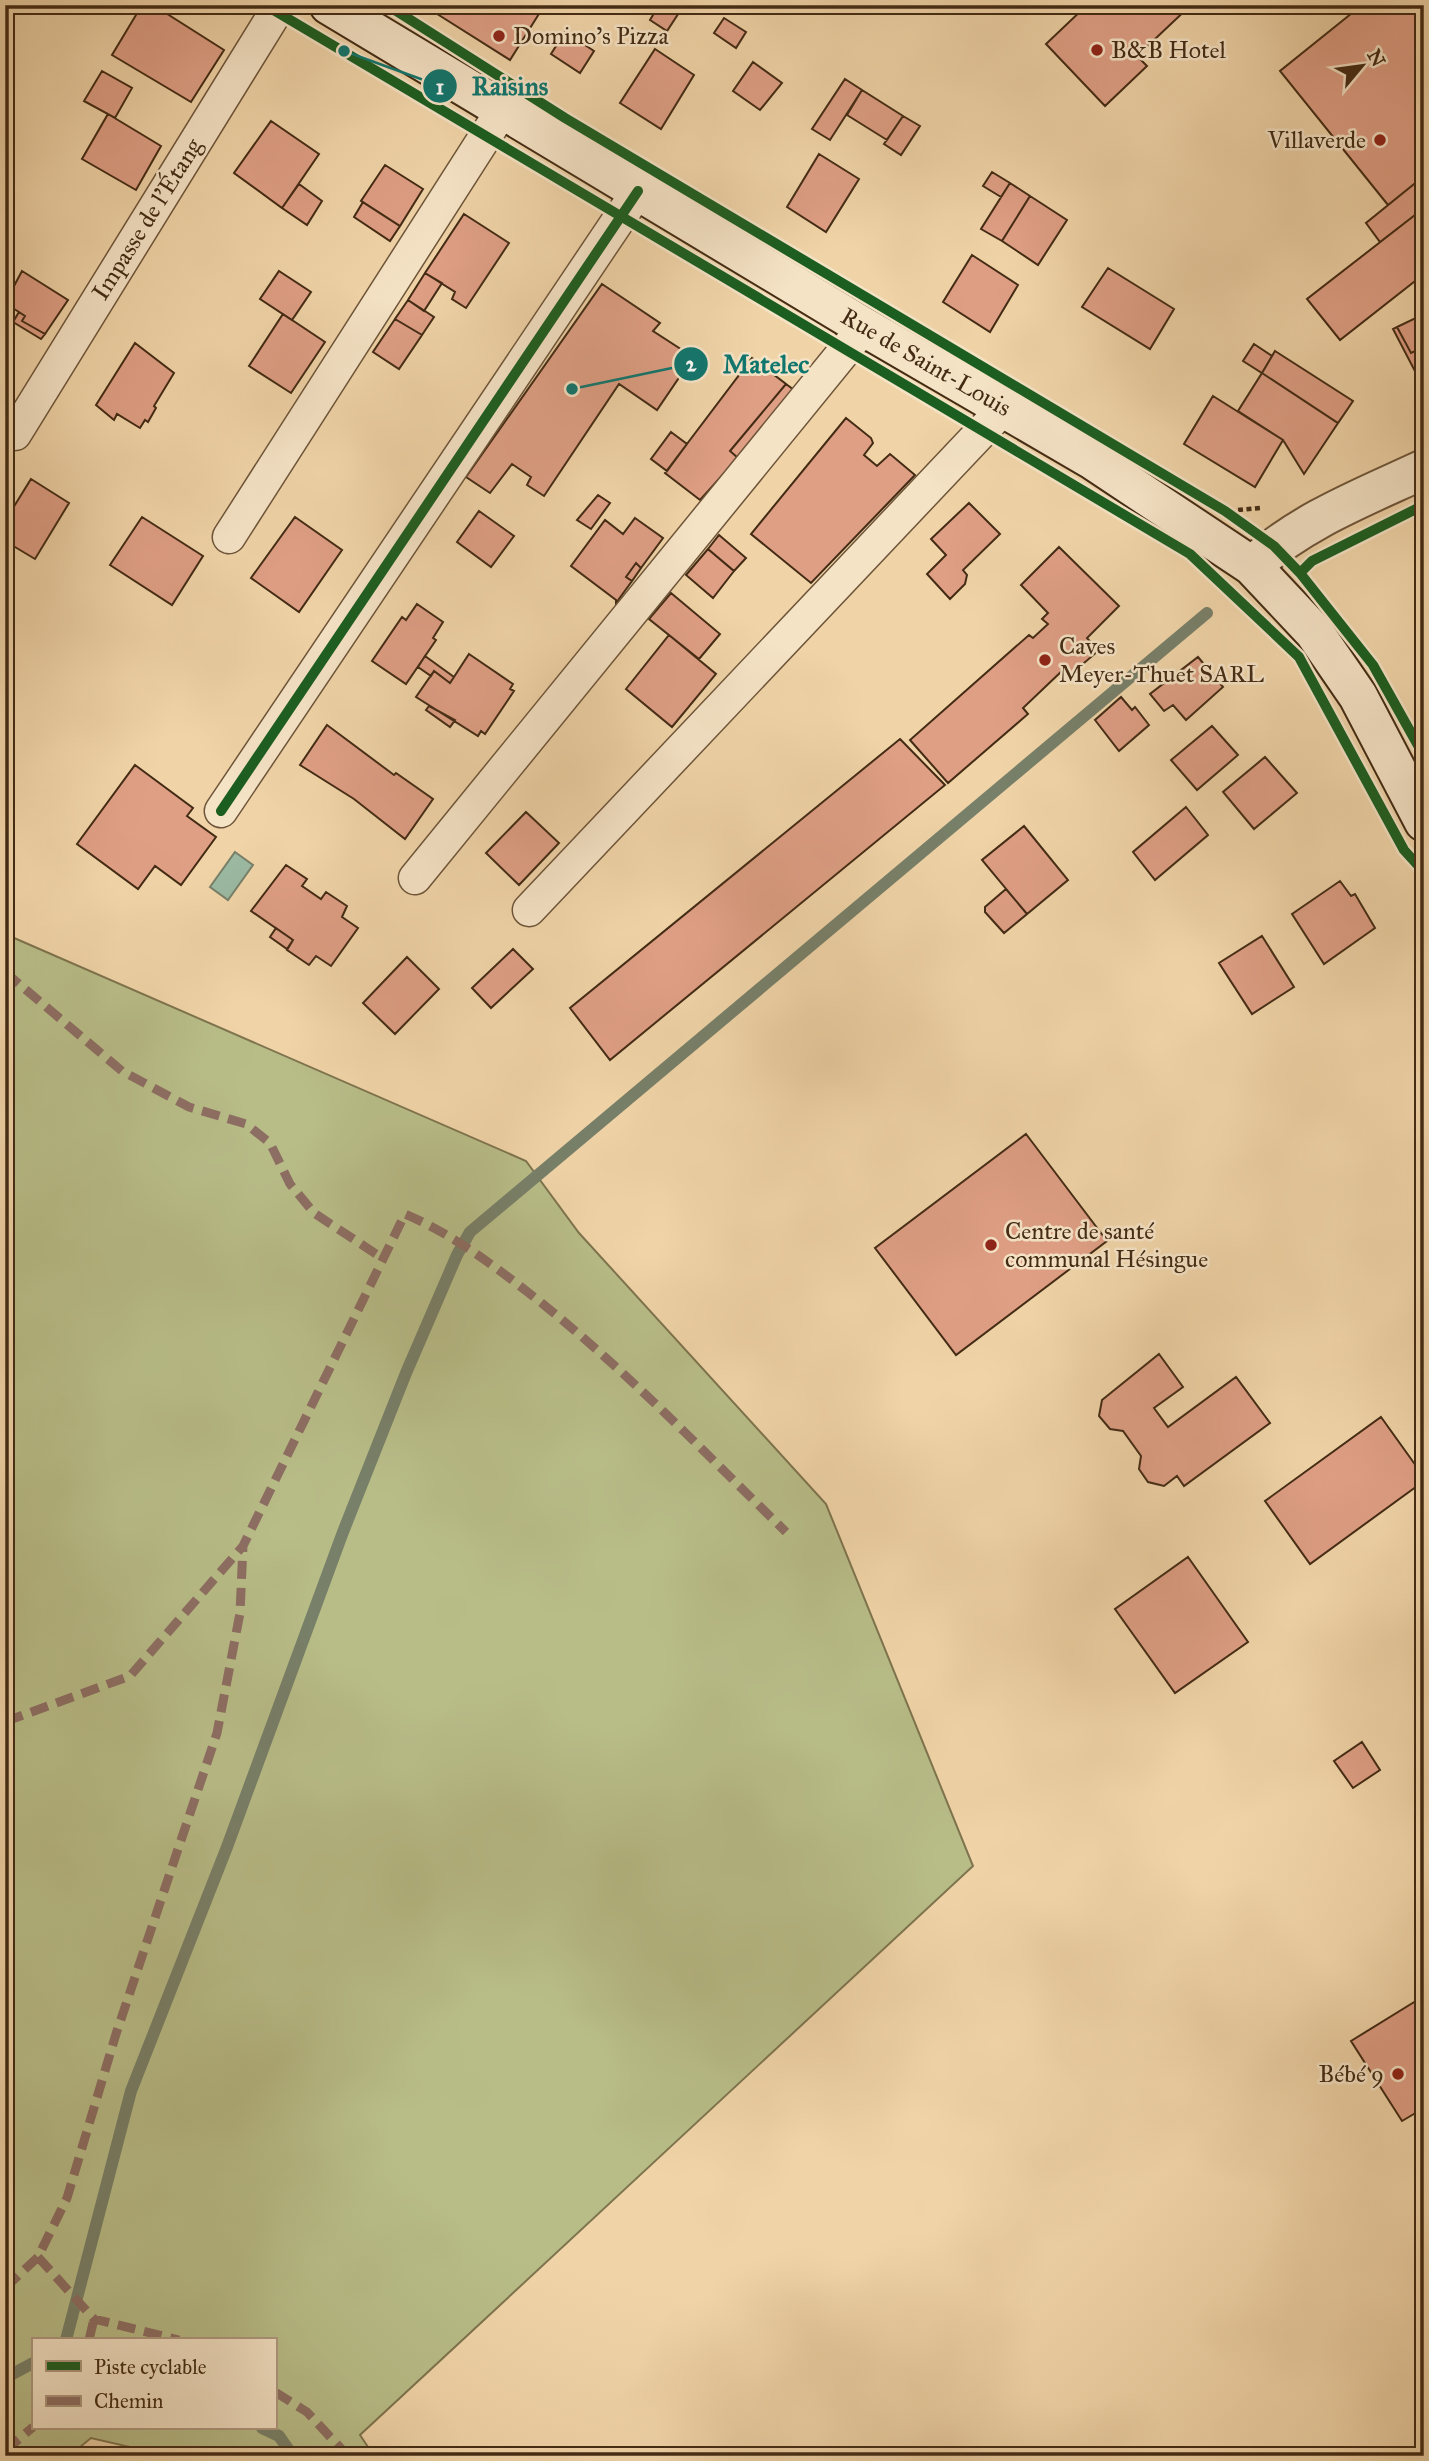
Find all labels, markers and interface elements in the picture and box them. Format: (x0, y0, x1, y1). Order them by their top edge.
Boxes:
place label: Domino's Pizza (513, 21, 669, 51)
marker: Domino's Pizza (491, 28, 507, 44)
north arrow (1328, 32, 1398, 102)
place label: B&B Hotel (1111, 35, 1226, 65)
marker: B&B Hotel (1089, 42, 1105, 58)
text: N (1362, 45, 1390, 71)
callout: Raisins (423, 63, 563, 110)
text: Raisins (472, 70, 549, 102)
text: 1 (436, 74, 444, 100)
place label: Villaverde (1267, 125, 1366, 155)
street label: Impasse de l'Étang (85, 132, 209, 305)
marker: Villaverde (1372, 132, 1388, 148)
street label: Rue de Saint-Louis (835, 301, 1017, 423)
callout: Matelec (673, 340, 823, 387)
text: Matelec (723, 348, 809, 380)
text: 2 (686, 351, 697, 377)
place label: Caves Meyer-Thuet SARL (1059, 631, 1264, 689)
marker: Caves Meyer-Thuet SARL (1037, 652, 1053, 668)
place label: Centre de santé communal Hésingue (1005, 1216, 1208, 1274)
marker: Centre de santé communal Hésingue (983, 1237, 999, 1253)
place label: Bébé 9 (1318, 2059, 1384, 2089)
marker: Bébé 9 (1390, 2066, 1406, 2082)
legend (32, 2338, 276, 2430)
text: Piste cyclable (94, 2354, 207, 2380)
text: Chemin (94, 2388, 163, 2414)

